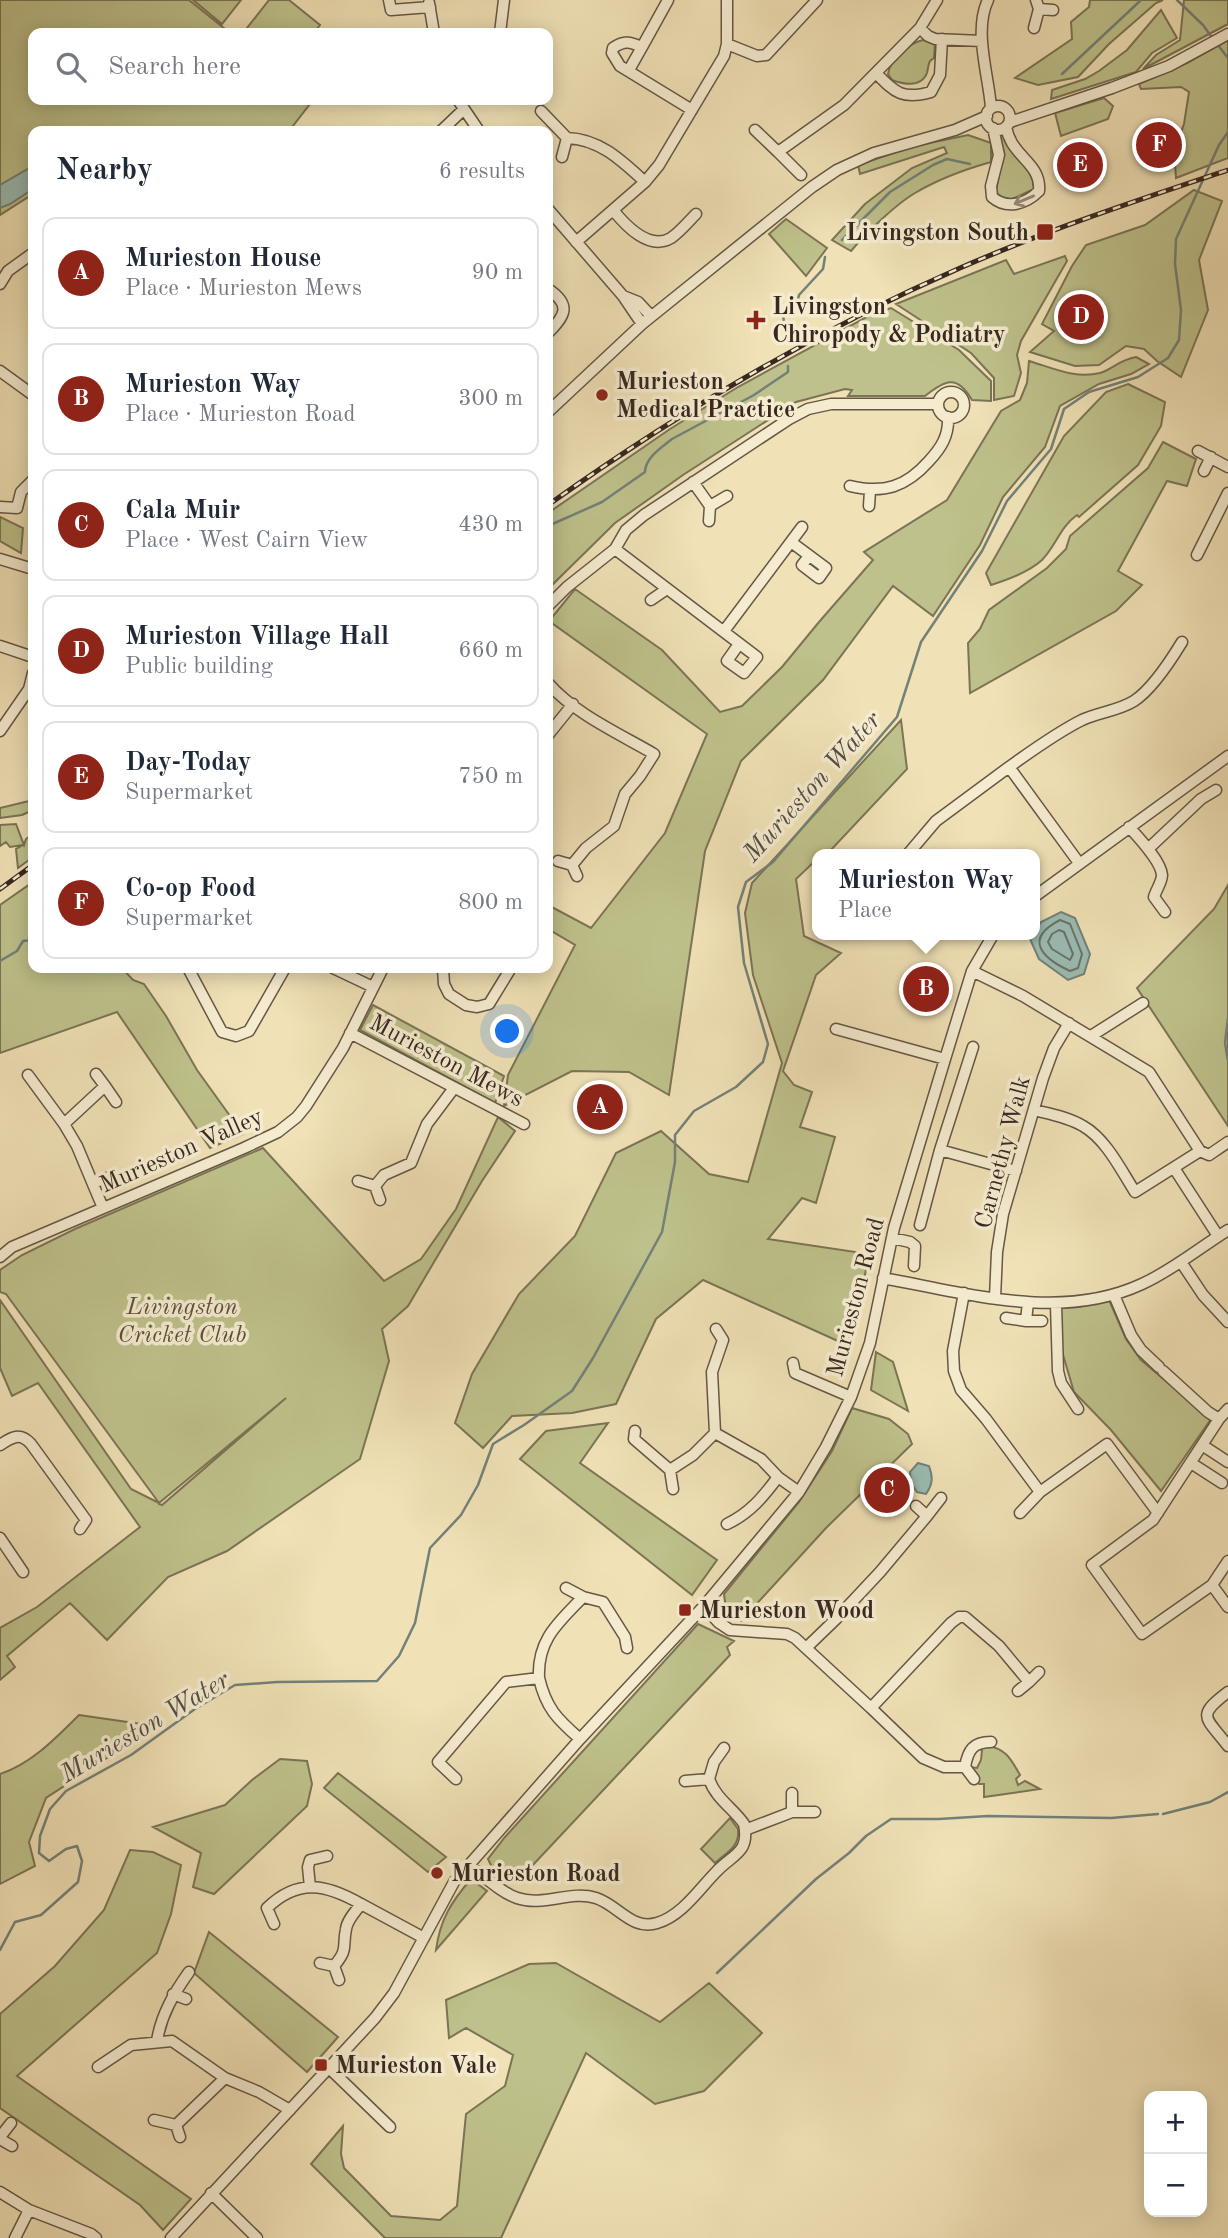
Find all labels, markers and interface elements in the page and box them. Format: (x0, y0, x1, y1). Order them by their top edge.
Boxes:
search box (28, 28, 553, 105)
icon: search (52, 48, 90, 86)
text: Search here (108, 54, 241, 80)
pin: F (1136, 119, 1182, 171)
pin: E (1057, 139, 1103, 191)
text: Nearby (56, 156, 153, 186)
text: 6 results (439, 160, 525, 183)
one-way arrow (1014, 194, 1035, 207)
place label: Livingston South (846, 222, 1029, 246)
marker: Livingston South (1035, 222, 1055, 242)
text: Murieston House (125, 246, 321, 272)
text: A (72, 261, 90, 284)
text: 90 m (472, 261, 523, 284)
text: Place · Murieston Mews (125, 277, 362, 300)
pin: D (1058, 291, 1104, 343)
place label: Livingston Chiropody & Podiatry (772, 296, 1005, 348)
marker: Livingston Chiropody & Podiatry (746, 310, 766, 330)
place label: Murieston Medical Practice (616, 371, 795, 423)
text: Murieston Way (125, 372, 301, 398)
text: B (73, 387, 89, 410)
text: 300 m (458, 387, 523, 410)
marker: Murieston Medical Practice (594, 387, 610, 403)
text: Place · Murieston Road (125, 403, 355, 426)
text: Cala Muir (125, 498, 240, 524)
text: C (73, 513, 89, 536)
text: 430 m (458, 513, 523, 536)
text: Place · West Cairn View (125, 529, 368, 552)
text: Murieston Village Hall (125, 624, 389, 650)
text: D (72, 639, 90, 662)
text: 660 m (458, 639, 523, 662)
text: Public building (125, 655, 273, 678)
water label: Murieston Water (738, 707, 887, 868)
text: Day-Today (125, 750, 251, 776)
text: E (73, 765, 89, 788)
text: 750 m (458, 765, 523, 788)
text: Supermarket (125, 781, 253, 804)
popup (812, 849, 1040, 940)
text: Murieston Way (838, 868, 1014, 894)
text: Co-op Food (125, 876, 256, 902)
text: F (73, 891, 89, 914)
text: 800 m (458, 891, 523, 914)
text: Place (838, 899, 892, 922)
text: Supermarket (125, 907, 253, 930)
pin: B (903, 963, 949, 1015)
street label: Murieston Mews (365, 1011, 527, 1112)
your location (490, 1014, 524, 1048)
street label: Carnethy Walk (972, 1073, 1036, 1232)
pin: A (577, 1081, 623, 1133)
street label: Murieston Valley (97, 1105, 267, 1199)
street label: Murieston Road (824, 1215, 890, 1380)
park label: Livingston Cricket Club (118, 1296, 246, 1348)
pin: C (864, 1464, 910, 1516)
place label: Murieston Wood (699, 1600, 874, 1624)
marker: Murieston Wood (677, 1602, 693, 1618)
water label: Murieston Water (55, 1667, 235, 1789)
place label: Murieston Road (451, 1863, 620, 1887)
marker: Murieston Road (429, 1865, 445, 1881)
place label: Murieston Vale (335, 2055, 497, 2079)
marker: Murieston Vale (313, 2057, 329, 2073)
map controls (1144, 2091, 1207, 2217)
button: + (1144, 2091, 1207, 2154)
button: − (1144, 2154, 1207, 2217)

